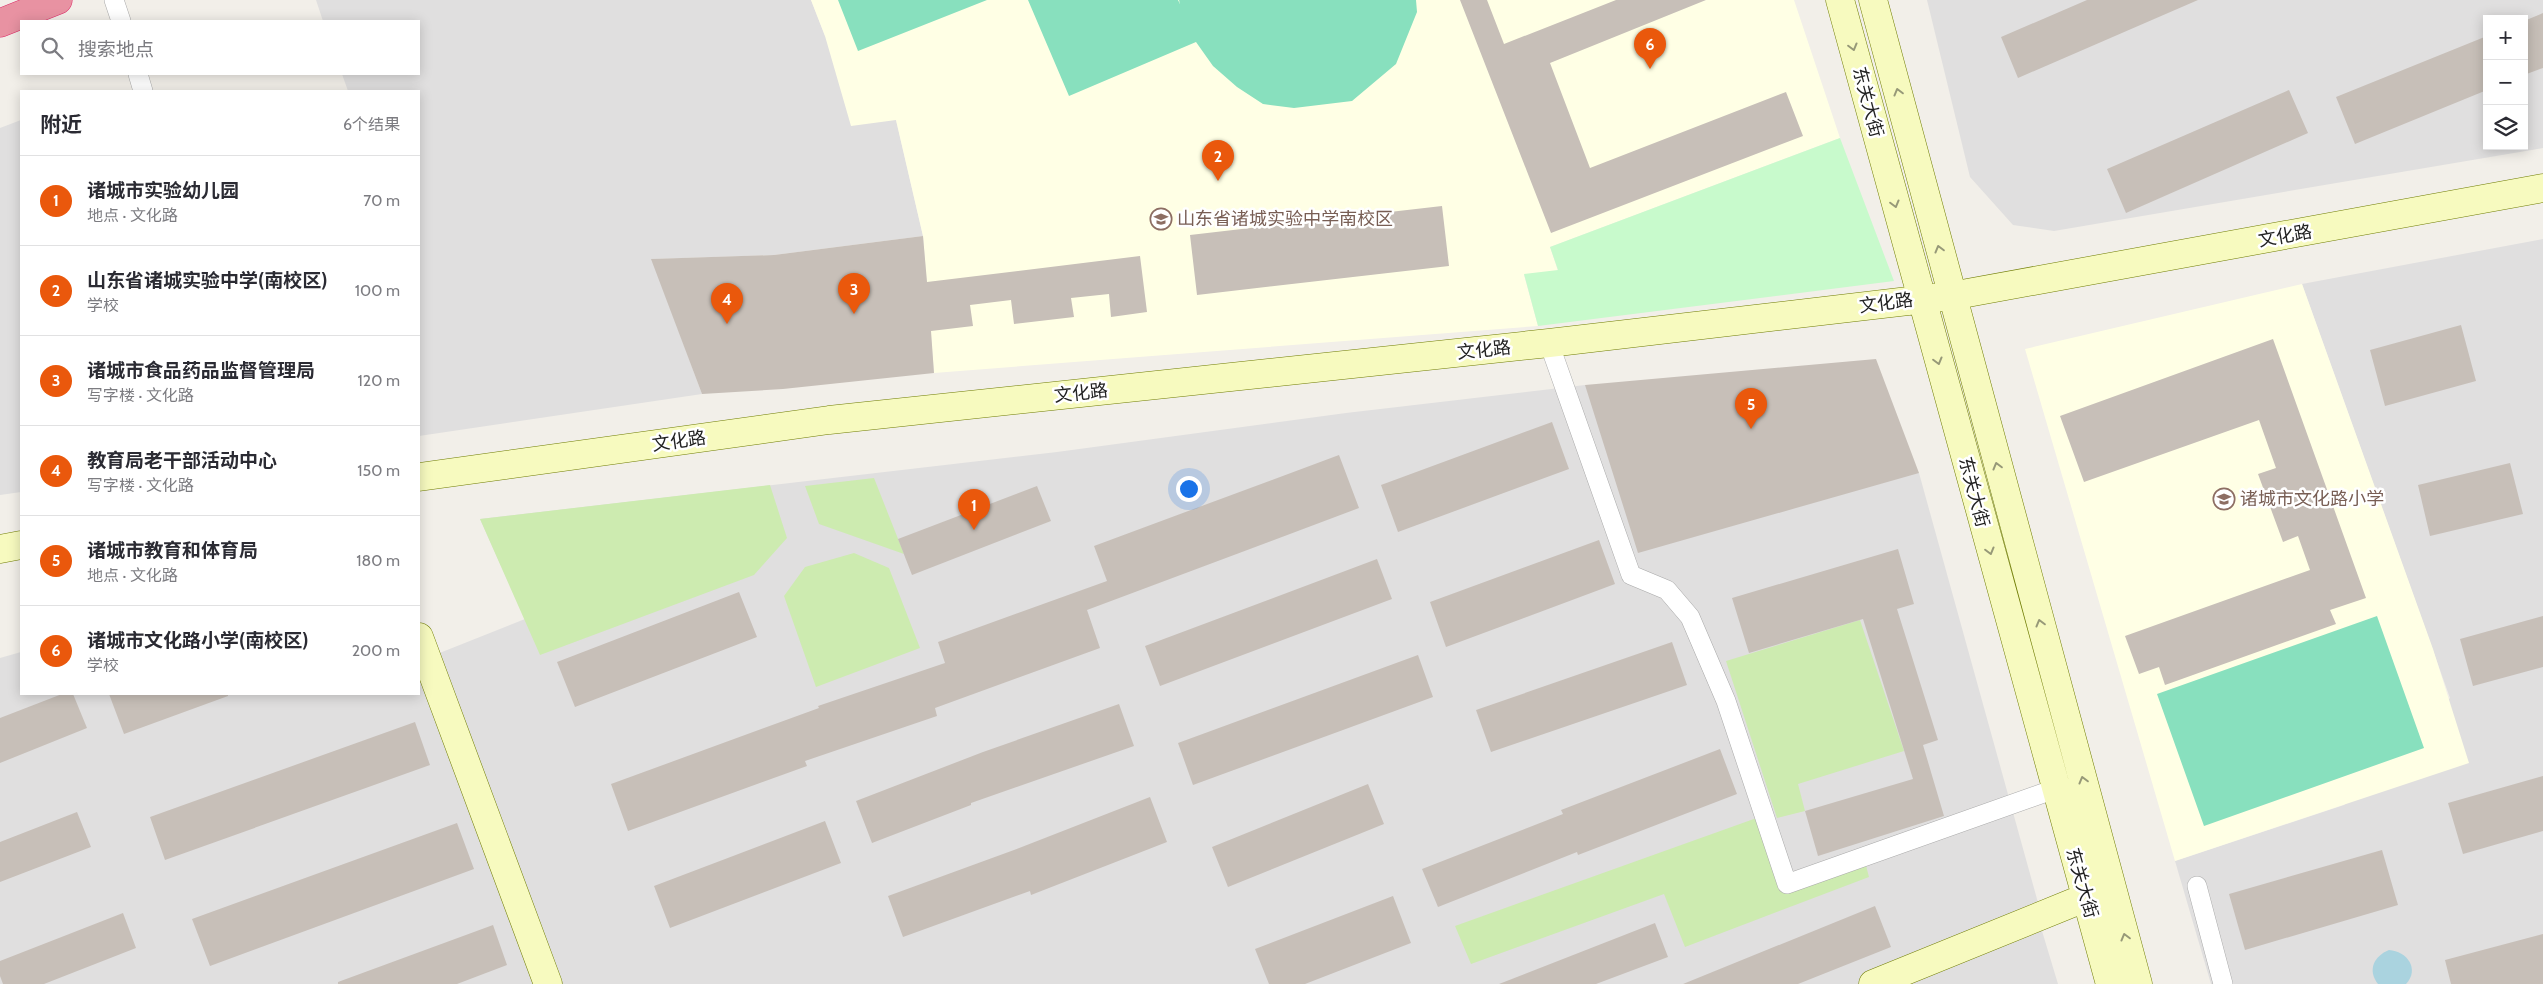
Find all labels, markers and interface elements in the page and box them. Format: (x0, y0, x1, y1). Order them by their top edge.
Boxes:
map controls (2483, 15, 2528, 150)
button: + (2483, 15, 2528, 60)
search box (20, 20, 420, 75)
pin: 6 (1634, 28, 1666, 69)
icon: search (38, 34, 66, 62)
text: 搜索地点 (78, 38, 154, 61)
one-way arrow (1847, 43, 1858, 52)
button: − (2483, 60, 2528, 105)
street label: 东关大街 (1848, 64, 1888, 140)
one-way arrow (1893, 89, 1903, 97)
button: layers (2483, 105, 2528, 150)
text: 附近 (40, 112, 82, 137)
text: 6个结果 (343, 115, 400, 134)
pin: 2 (1202, 140, 1234, 181)
text: 诸城市实验幼儿园 (87, 179, 239, 202)
text: 1 (53, 191, 59, 210)
text: 70 m (363, 191, 400, 210)
one-way arrow (1890, 199, 1900, 207)
text: 地点 · 文化路 (87, 206, 178, 225)
school or university icon: 山东省诸城实验中学南校区 (1149, 207, 1173, 231)
place label: 山东省诸城实验中学南校区 (1177, 208, 1393, 230)
street label: 文化路 (2257, 220, 2313, 252)
one-way arrow (1934, 245, 1945, 254)
text: 山东省诸城实验中学(南校区) (87, 269, 327, 292)
pin: 3 (838, 273, 870, 314)
text: 2 (52, 281, 60, 300)
text: 100 m (355, 281, 400, 300)
pin: 4 (711, 283, 743, 324)
street label: 文化路 (1858, 289, 1914, 317)
text: 学校 (87, 296, 119, 315)
street label: 文化路 (1456, 336, 1512, 364)
one-way arrow (1932, 356, 1943, 365)
text: 诸城市食品药品监督管理局 (87, 359, 315, 382)
text: 3 (52, 371, 60, 390)
text: 120 m (358, 371, 400, 390)
street label: 文化路 (1053, 379, 1109, 407)
text: 写字楼 · 文化路 (87, 386, 194, 405)
pin: 5 (1735, 388, 1767, 429)
street label: 文化路 (651, 426, 707, 456)
text: 教育局老干部活动中心 (87, 449, 277, 472)
street label: 东关大街 (1954, 454, 1994, 530)
text: 4 (51, 461, 61, 480)
text: 150 m (357, 461, 400, 480)
one-way arrow (1993, 463, 2003, 471)
text: 写字楼 · 文化路 (87, 476, 194, 495)
your location (1176, 476, 1202, 502)
school or university icon: 诸城市文化路小学 (2212, 487, 2236, 511)
place label: 诸城市文化路小学 (2240, 488, 2384, 510)
pin: 1 (958, 489, 990, 530)
text: 诸城市教育和体育局 (87, 539, 258, 562)
one-way arrow (1985, 547, 1995, 555)
text: 5 (52, 551, 60, 570)
text: 180 m (356, 551, 400, 570)
text: 地点 · 文化路 (87, 566, 178, 585)
one-way arrow (2035, 619, 2046, 628)
text: 诸城市文化路小学(南校区) (87, 629, 308, 652)
text: 6 (52, 641, 61, 660)
text: 200 m (352, 641, 400, 660)
text: 学校 (87, 656, 119, 675)
one-way arrow (2078, 777, 2088, 785)
street label: 东关大街 (2062, 845, 2102, 921)
one-way arrow (2120, 932, 2131, 941)

